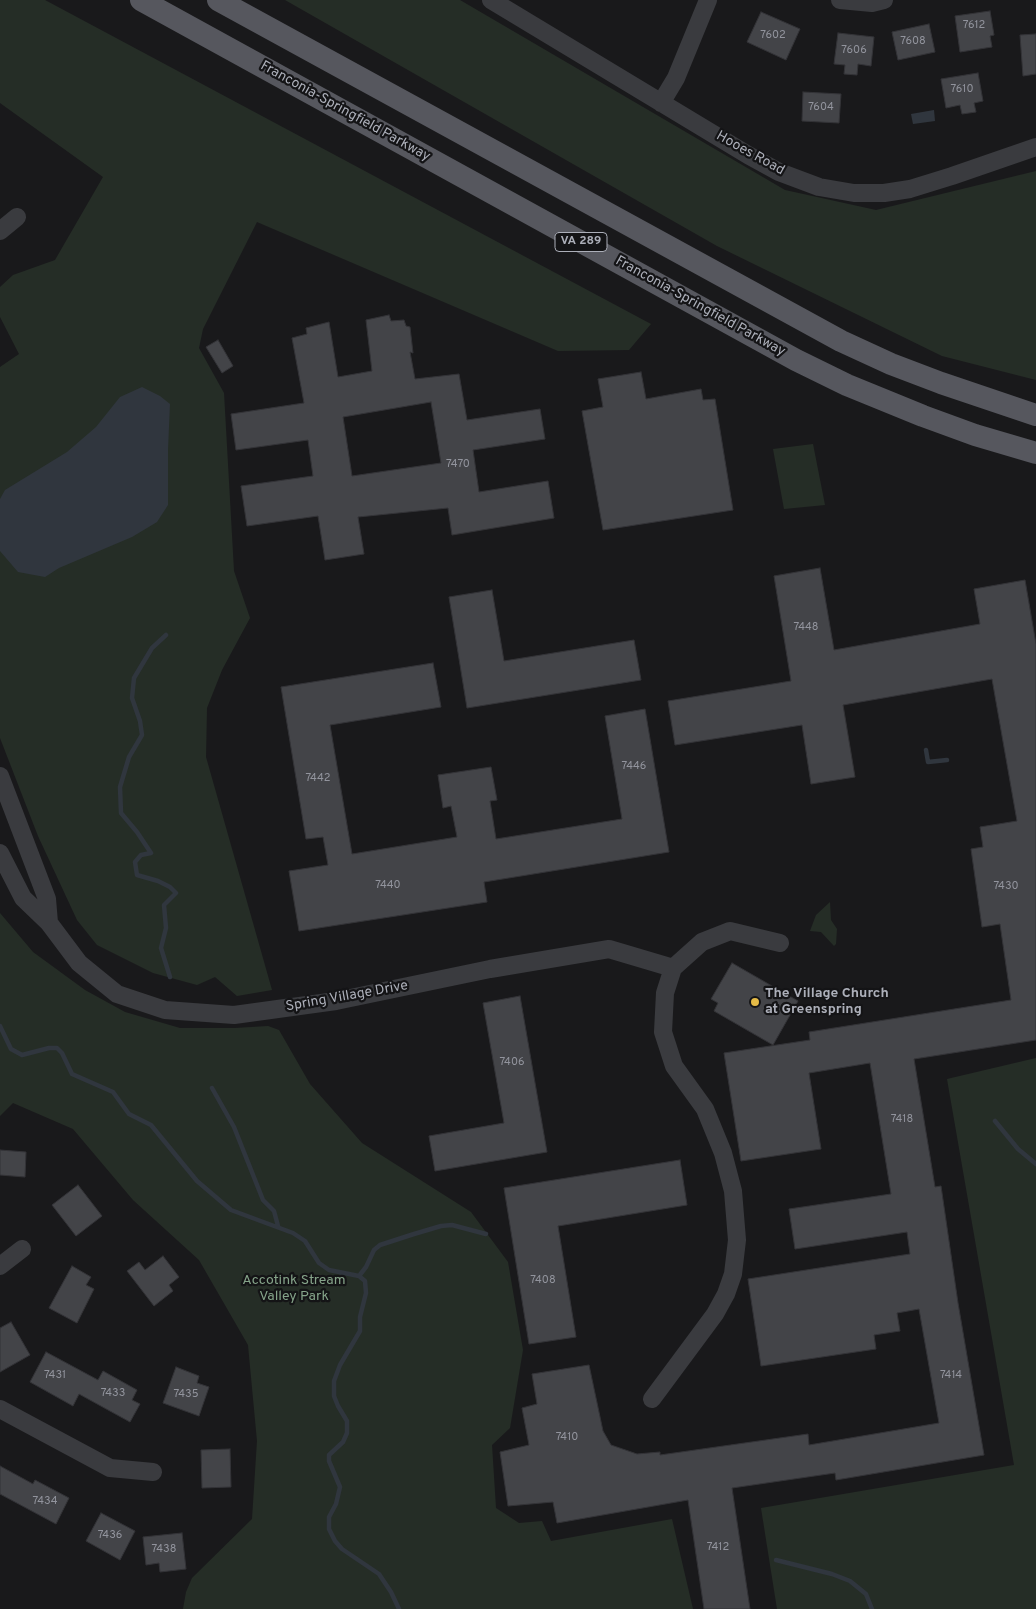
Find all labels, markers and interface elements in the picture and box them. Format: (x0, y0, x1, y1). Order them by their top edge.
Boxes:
house number: 7612 (963, 19, 985, 33)
house number: 7602 (760, 29, 786, 43)
house number: 7608 (900, 35, 926, 49)
house number: 7606 (841, 44, 867, 58)
street label: Franconia-Springfield Parkway (257, 58, 433, 166)
house number: 7610 (951, 83, 973, 97)
house number: 7604 (808, 101, 834, 115)
street label: Hooes Road (713, 128, 787, 180)
road number: VA 289 (555, 232, 607, 252)
street label: Franconia-Springfield Parkway (612, 253, 788, 361)
house number: 7470 (446, 458, 470, 472)
house number: 7448 (793, 621, 819, 635)
house number: 7446 (622, 760, 646, 774)
house number: 7442 (305, 772, 331, 786)
house number: 7440 (375, 879, 401, 893)
house number: 7430 (993, 880, 1019, 894)
street label: Spring Village Drive (285, 978, 409, 1016)
place label: The Village Church at Greenspring (765, 986, 889, 1019)
marker: The Village Church at Greenspring (749, 996, 761, 1008)
house number: 7406 (499, 1056, 525, 1070)
house number: 7418 (891, 1113, 913, 1127)
park label: Accotink Stream Valley Park (242, 1273, 346, 1305)
house number: 7408 (530, 1274, 556, 1288)
house number: 7431 (44, 1369, 66, 1383)
house number: 7414 (940, 1369, 962, 1383)
house number: 7433 (101, 1387, 125, 1401)
house number: 7435 (174, 1388, 198, 1402)
house number: 7410 (556, 1431, 578, 1445)
house number: 7434 (33, 1495, 57, 1509)
house number: 7436 (98, 1529, 122, 1543)
house number: 7412 (707, 1541, 729, 1555)
house number: 7438 (152, 1543, 176, 1557)

